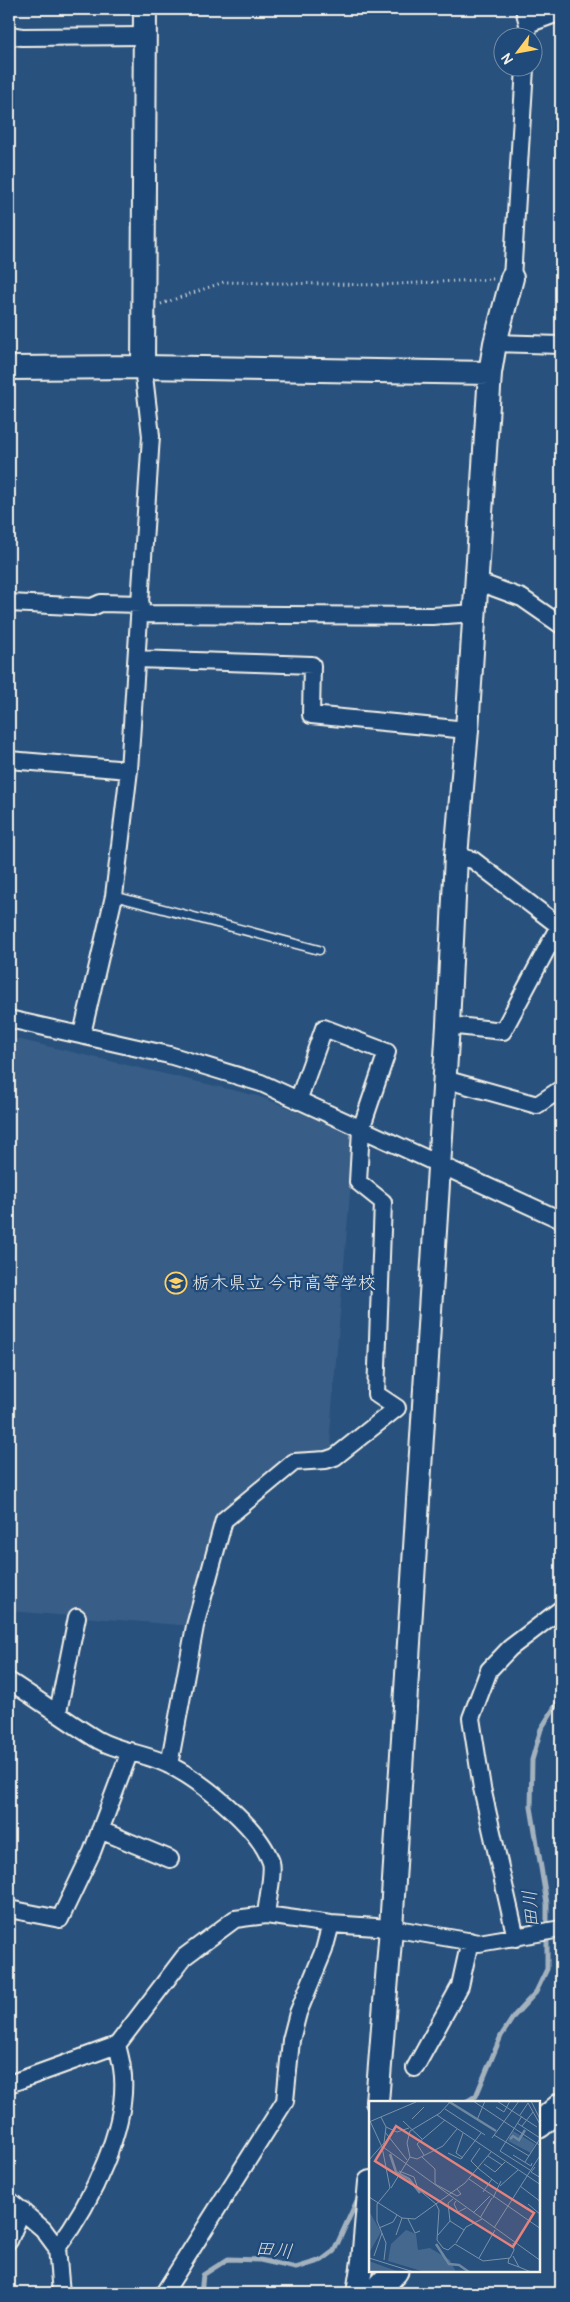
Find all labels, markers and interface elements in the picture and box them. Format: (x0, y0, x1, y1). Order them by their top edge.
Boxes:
north arrow (492, 28, 542, 78)
text: N (498, 50, 517, 67)
school or university icon: 栃木県立 今市高等学校 (164, 1271, 188, 1295)
place label: 栃木県立 今市高等学校 (192, 1272, 376, 1295)
water label: 田川 (518, 1889, 544, 1929)
inset map (369, 2101, 540, 2272)
water label: 田川 (254, 2236, 294, 2264)

